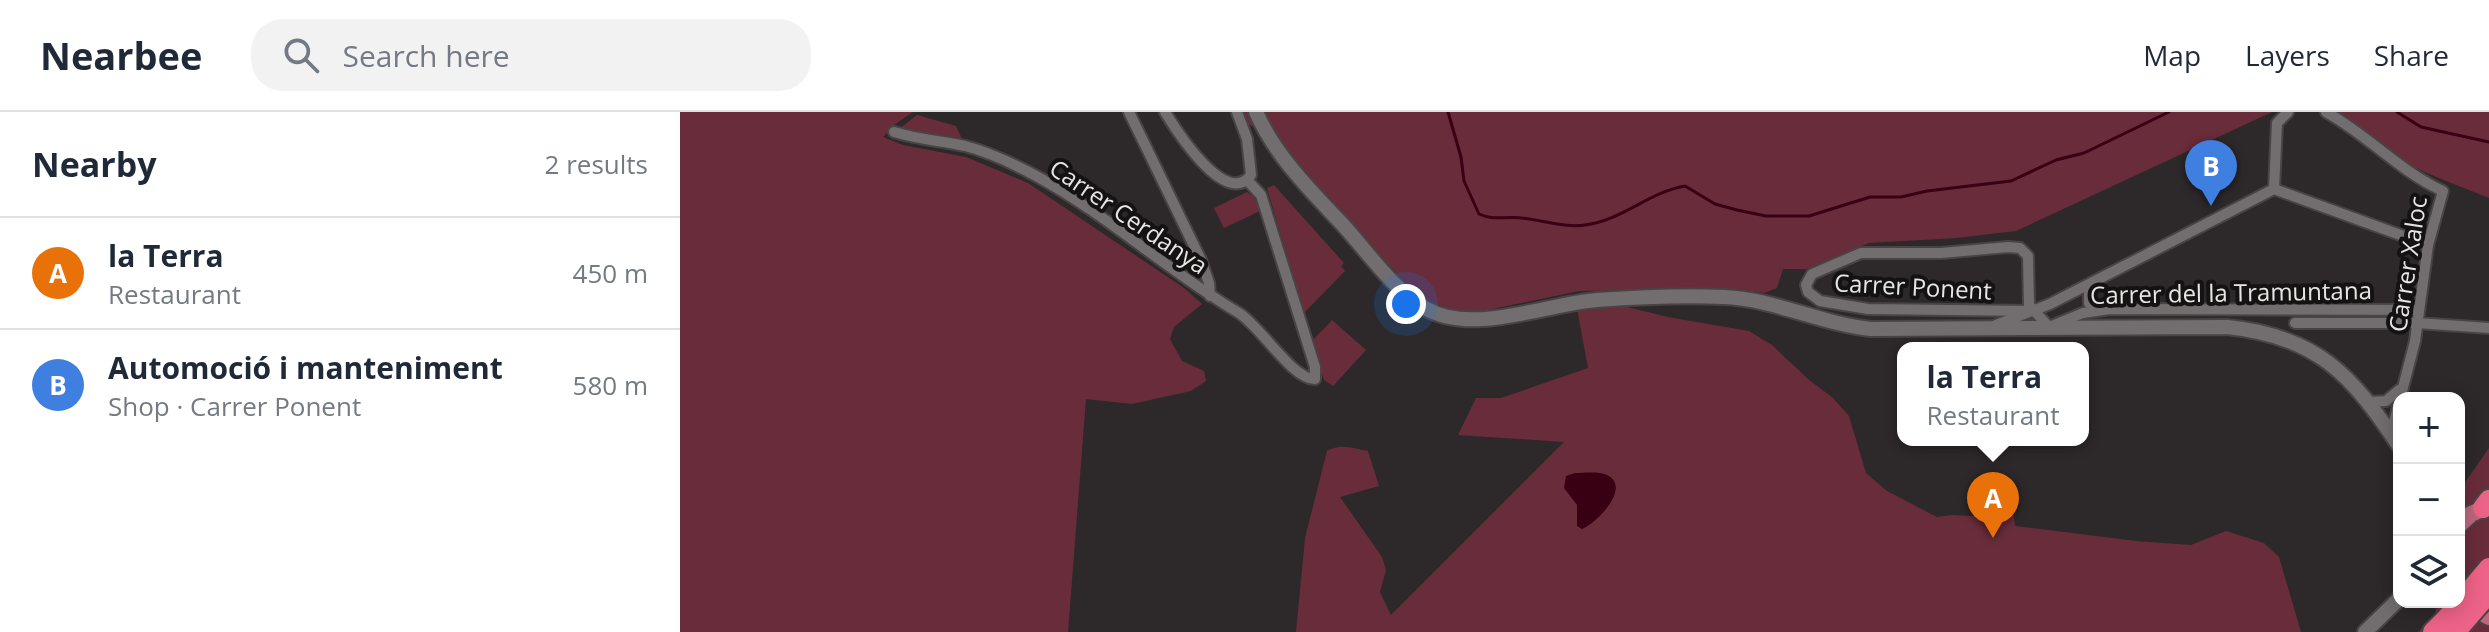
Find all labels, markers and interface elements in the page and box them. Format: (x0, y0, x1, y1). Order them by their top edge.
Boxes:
search box (251, 19, 811, 91)
text: Nearbee (40, 29, 203, 81)
icon: search (279, 33, 323, 77)
text: Search here (343, 35, 510, 76)
text: Map (2143, 36, 2201, 74)
text: Layers (2245, 36, 2330, 74)
text: Share (2374, 36, 2449, 74)
pin: B (2185, 140, 2237, 206)
text: Nearby (32, 141, 157, 187)
text: 2 results (545, 146, 648, 182)
street label: Carrer Cerdanya (1043, 151, 1215, 281)
street label: Carrer Xaloc (2380, 194, 2434, 334)
text: la Terra (108, 235, 224, 276)
text: A (49, 255, 67, 291)
text: 450 m (573, 255, 648, 291)
street label: Carrer Ponent (1833, 265, 1993, 307)
street label: Carrer del la Tramuntana (2090, 273, 2372, 311)
text: Restaurant (108, 276, 241, 312)
your location (1386, 284, 1426, 324)
popup (1897, 342, 2089, 446)
text: Automoció i manteniment (108, 347, 503, 388)
text: la Terra (1927, 356, 2042, 397)
text: B (49, 367, 67, 403)
text: 580 m (573, 367, 648, 403)
text: Shop · Carrer Ponent (108, 388, 361, 424)
map controls (2393, 392, 2465, 608)
button: + (2393, 392, 2465, 464)
text: Restaurant (1927, 397, 2059, 433)
button: − (2393, 464, 2465, 536)
pin: A (1967, 472, 2019, 538)
button: layers (2393, 536, 2465, 608)

